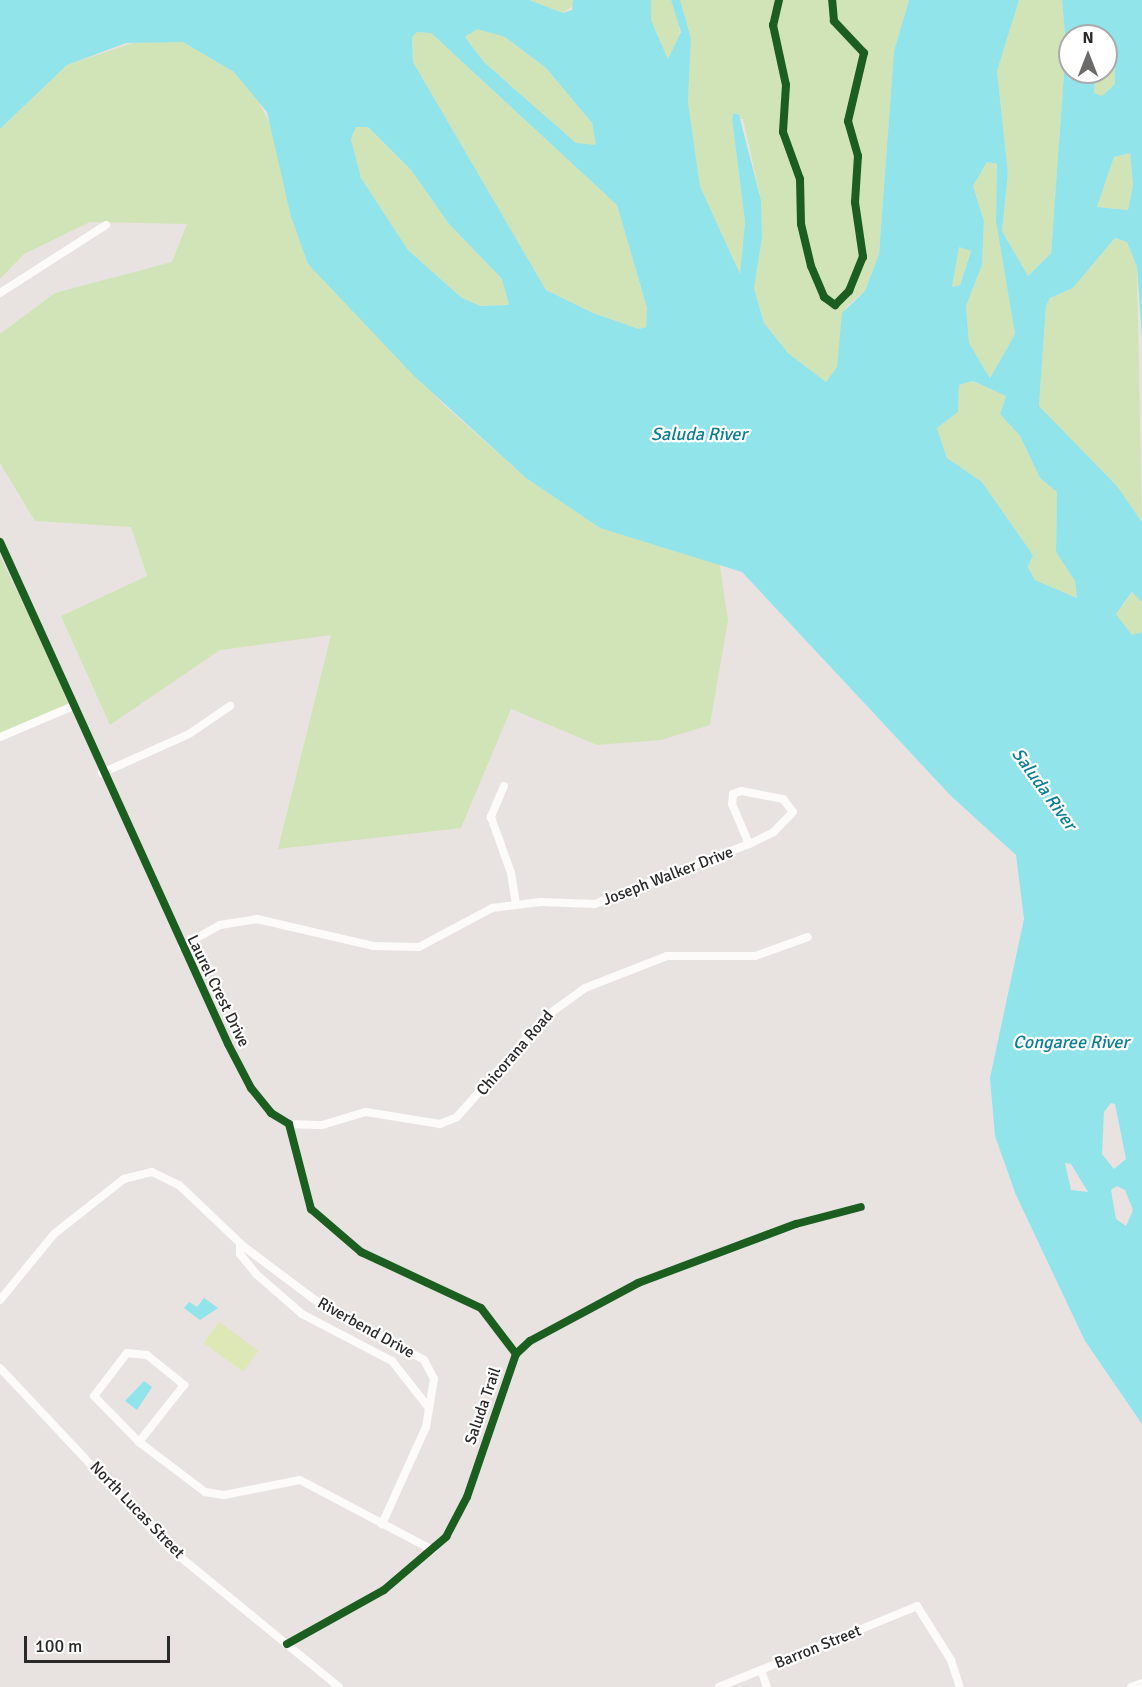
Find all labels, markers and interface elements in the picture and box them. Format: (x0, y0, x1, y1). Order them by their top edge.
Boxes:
north arrow (1058, 24, 1118, 84)
text: N (1082, 28, 1094, 48)
water label: Saluda River (651, 423, 747, 445)
water label: Saluda River (1007, 744, 1081, 834)
street label: Joseph Walker Drive (600, 842, 736, 910)
street label: Laurel Crest Drive (183, 932, 253, 1050)
street label: Chicorana Road (473, 1006, 557, 1100)
water label: Congaree River (1013, 1031, 1129, 1053)
street label: Riverbend Drive (314, 1293, 418, 1363)
street label: Saluda Trail (461, 1365, 505, 1447)
street label: North Lucas Street (86, 1457, 188, 1563)
street label: Barron Street (772, 1621, 864, 1673)
scale bar (27, 1624, 172, 1662)
text: 100 m (35, 1635, 82, 1657)

